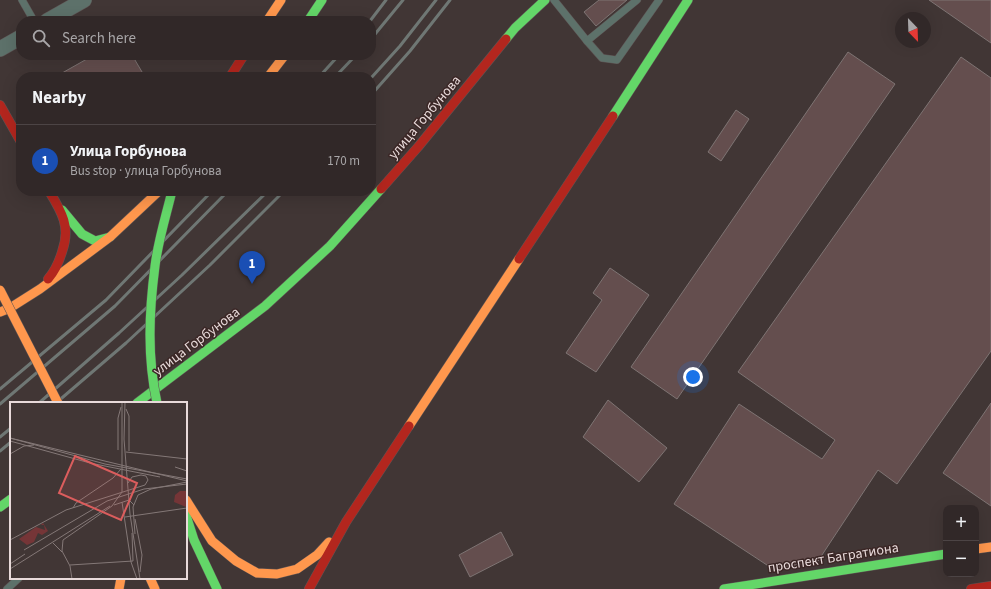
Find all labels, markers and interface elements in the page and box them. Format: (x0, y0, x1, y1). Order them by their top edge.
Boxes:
north arrow (895, 12, 931, 48)
search box (16, 16, 376, 60)
icon: search (30, 27, 52, 49)
text: Search here (62, 28, 136, 49)
street label: улица Горбунова (384, 71, 466, 164)
text: Nearby (32, 86, 86, 110)
text: Улица Горбунова (70, 141, 187, 162)
text: 1 (42, 152, 48, 170)
text: 170 m (327, 152, 360, 170)
text: Bus stop · улица Горбунова (70, 162, 221, 180)
pin: 1 (239, 251, 265, 284)
street label: улица Горбунова (149, 303, 244, 381)
your location (683, 367, 703, 387)
inset map (10, 402, 187, 579)
map controls (943, 505, 979, 577)
button: + (943, 505, 979, 541)
street label: проспект Багратиона (766, 538, 900, 578)
button: − (943, 541, 979, 577)

